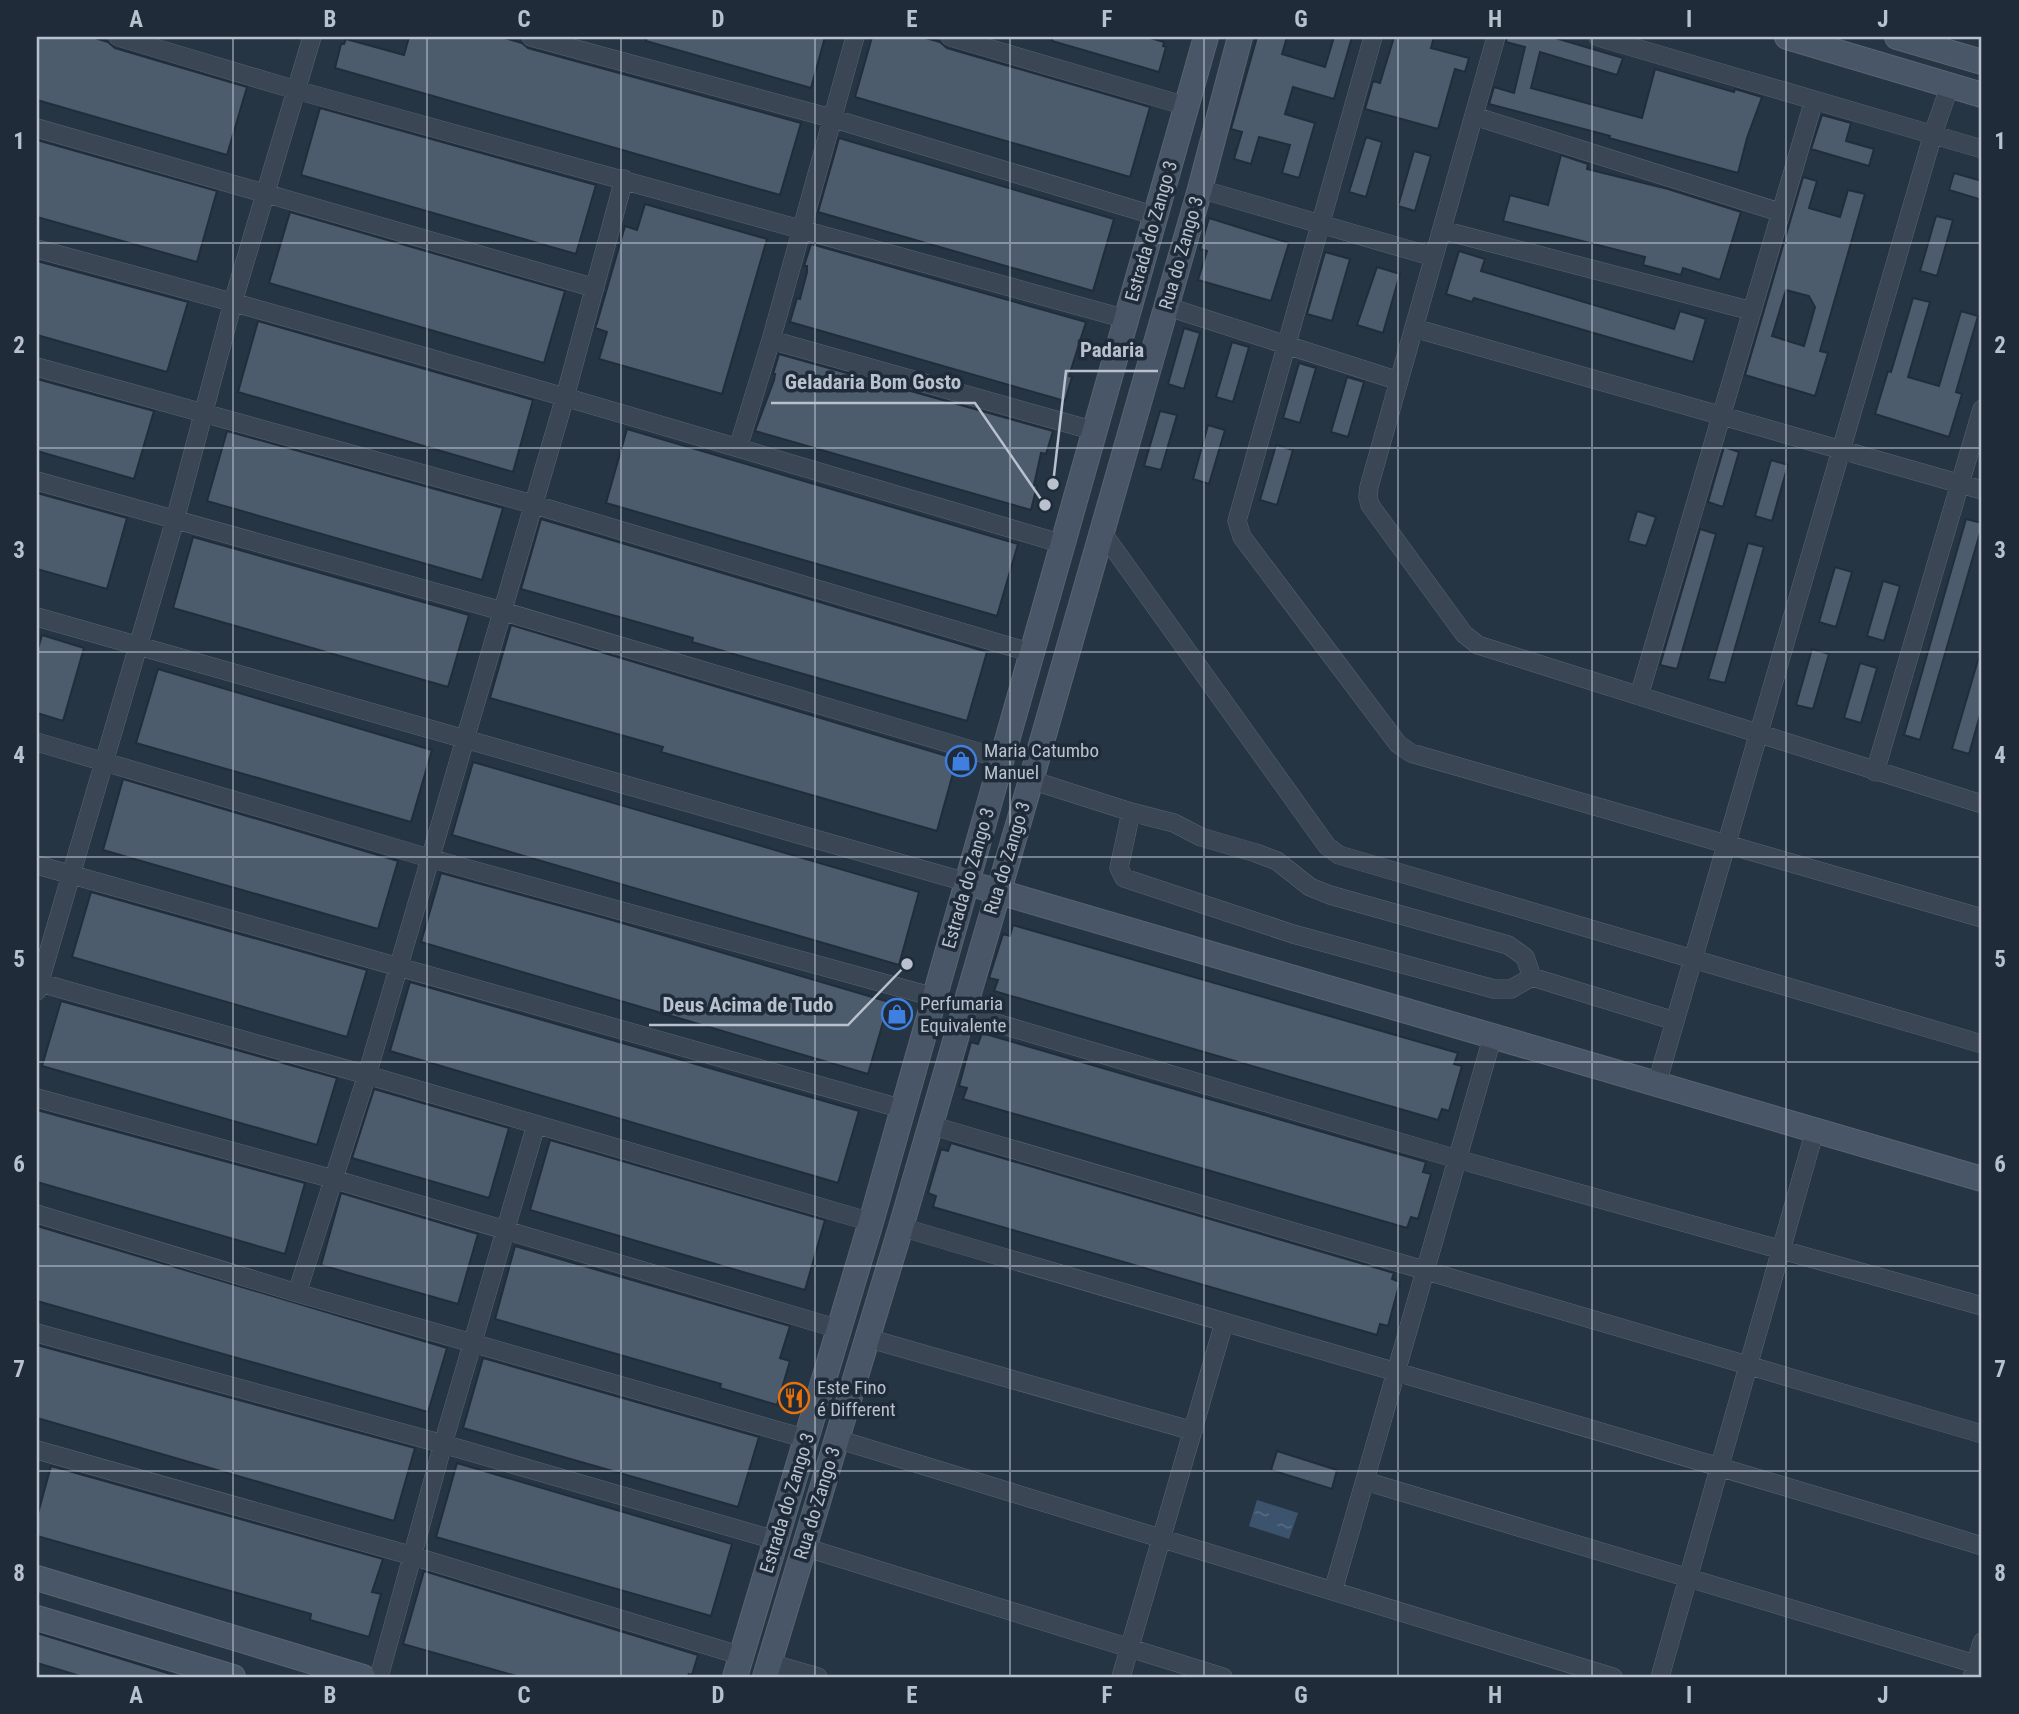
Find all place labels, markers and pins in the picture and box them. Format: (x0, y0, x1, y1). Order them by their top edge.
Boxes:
callout: Padaria (1066, 329, 1158, 371)
callout: Geladaria Bom Gosto (771, 361, 975, 403)
place label: Maria Catumbo Manuel (984, 739, 1099, 784)
shop icon: Maria Catumbo Manuel (944, 744, 978, 778)
callout: Deus Acima de Tudo (649, 983, 848, 1025)
place label: Perfumaria Equivalente (920, 992, 1007, 1037)
shop icon: Perfumaria Equivalente (880, 997, 914, 1031)
place label: Este Fino é Different (817, 1376, 896, 1421)
restaurant icon: Este Fino é Different (777, 1381, 811, 1415)

